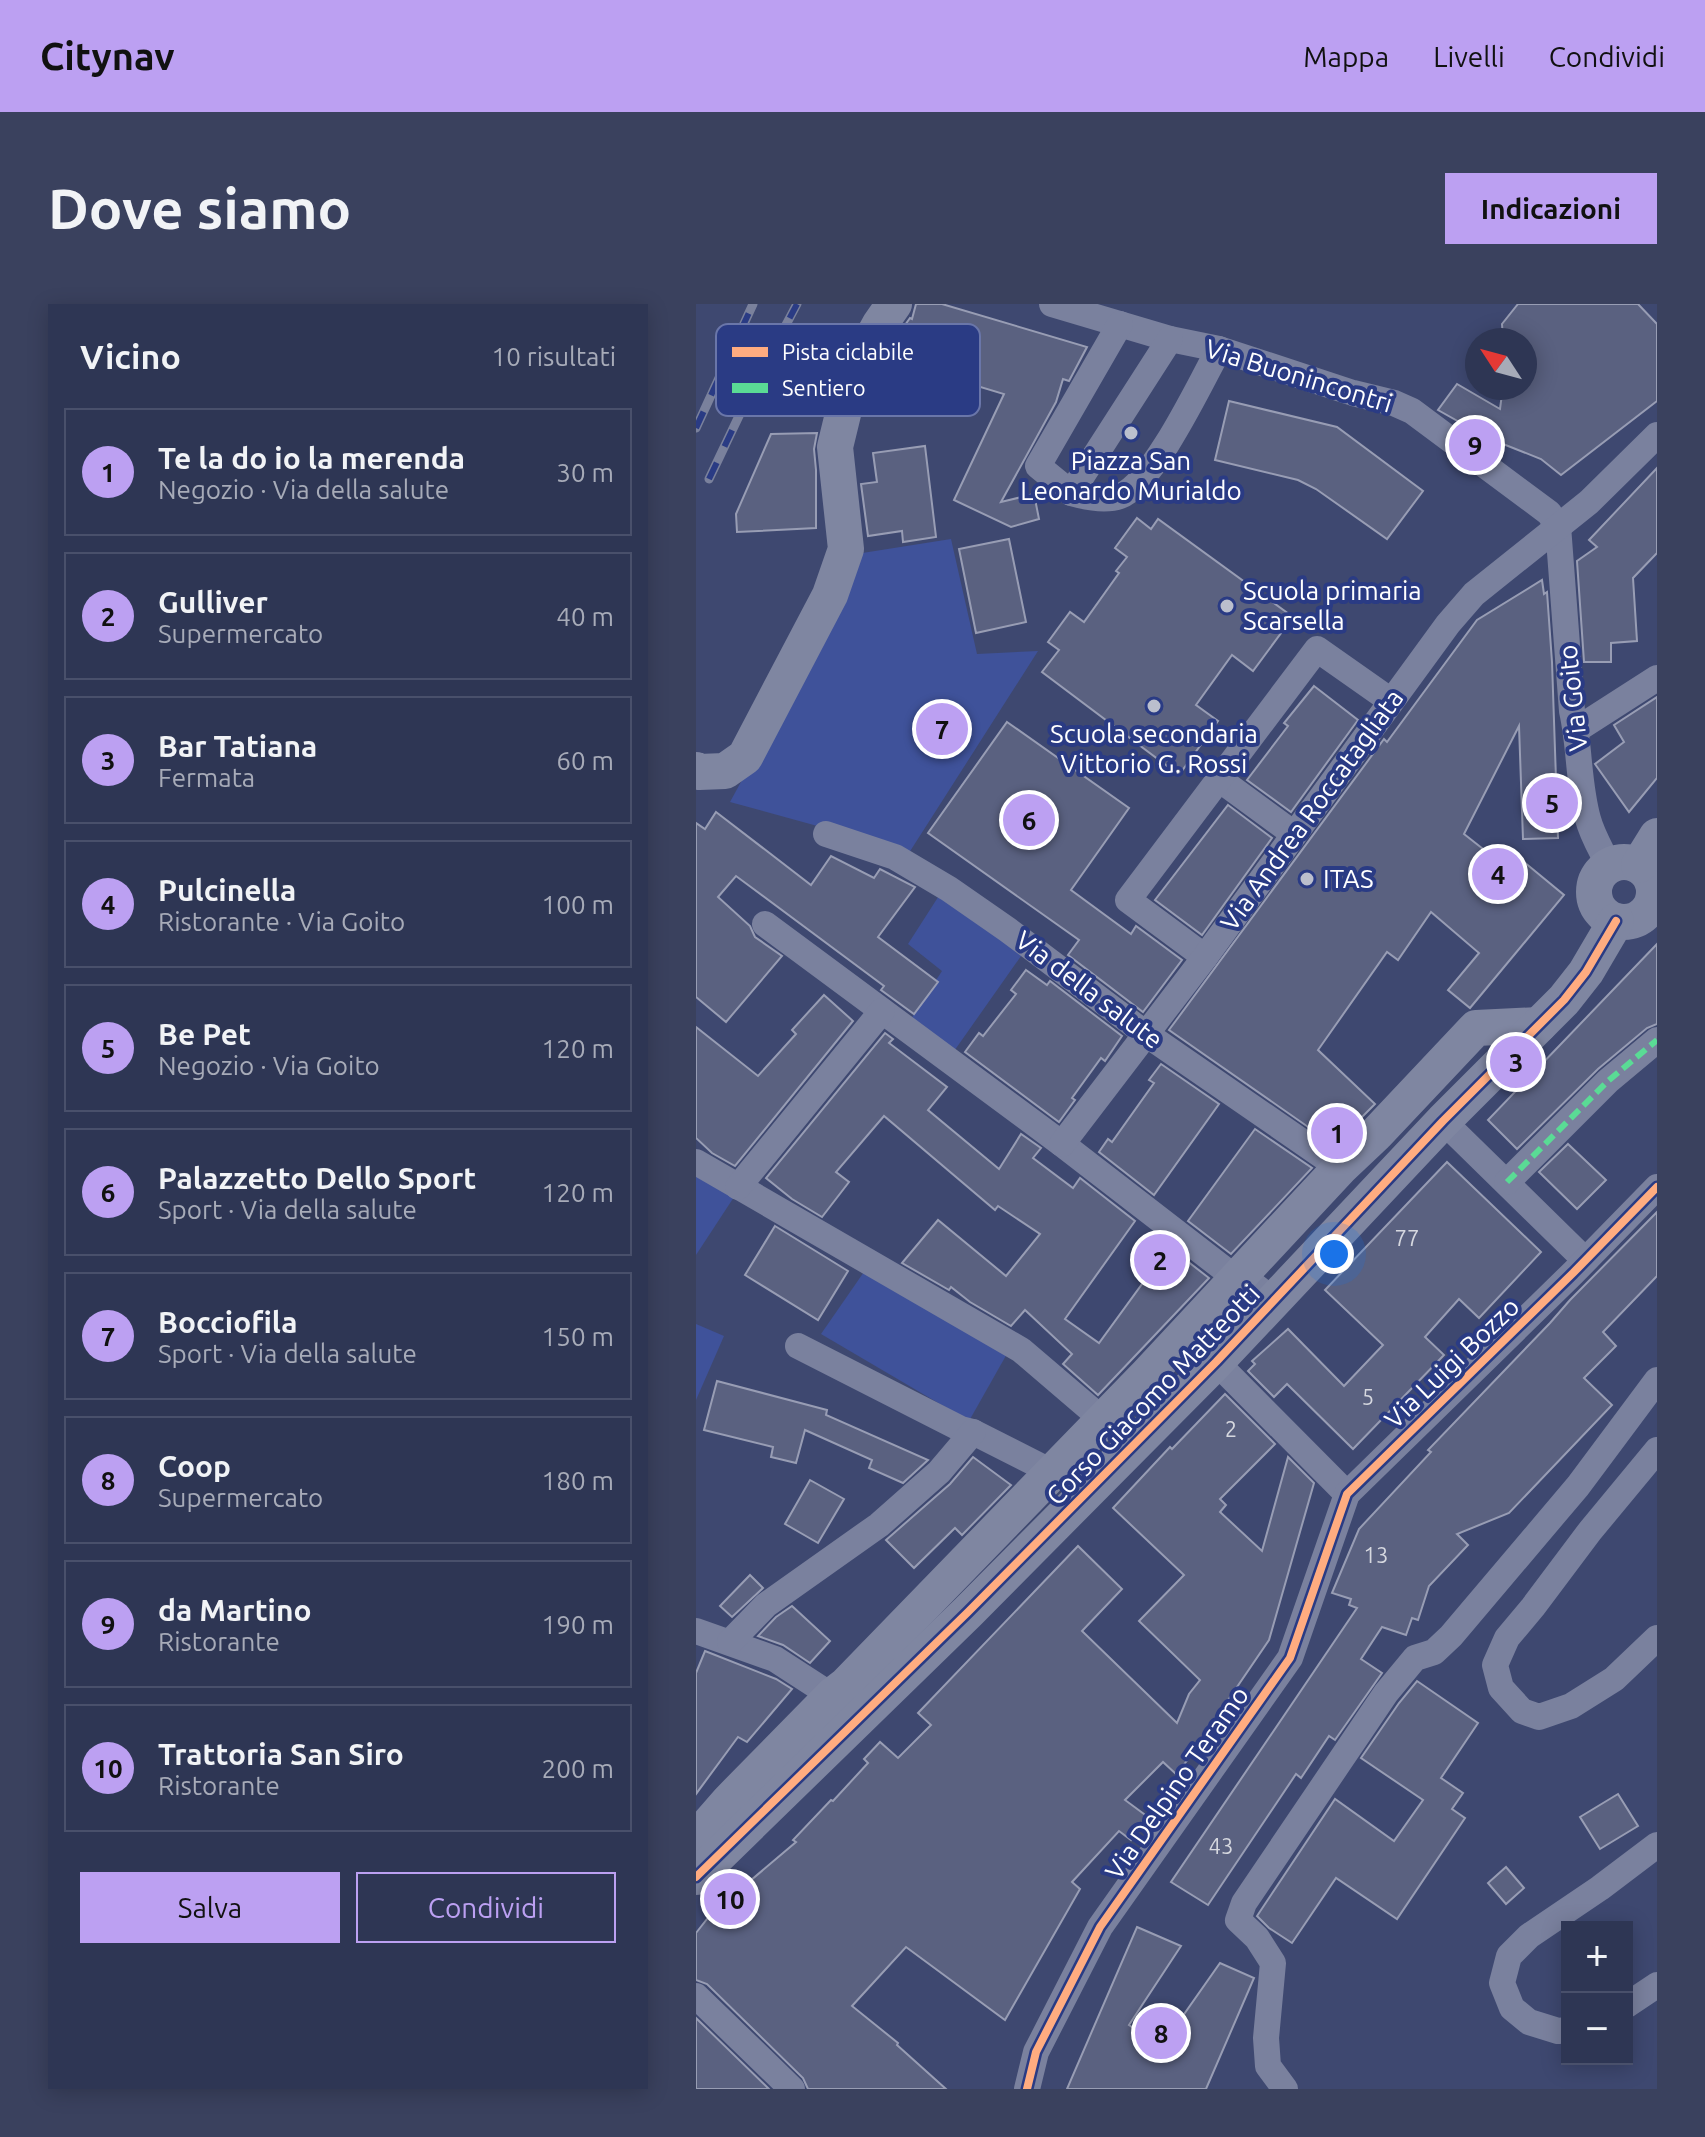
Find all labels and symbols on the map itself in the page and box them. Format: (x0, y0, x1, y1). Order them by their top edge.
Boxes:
legend (716, 324, 980, 416)
north arrow (1465, 328, 1537, 400)
street label: Via Buonincontri (1202, 333, 1396, 418)
text: Pista ciclabile (782, 339, 914, 364)
text: Sentiero (782, 375, 866, 400)
pin: 9 (1449, 415, 1501, 475)
marker: Piazza San Leonardo Murialdo (1122, 424, 1140, 442)
place label: Piazza San Leonardo Murialdo (1020, 446, 1242, 505)
place label: Scuola primaria Scarsella (1243, 576, 1422, 635)
marker: Scuola primaria Scarsella (1218, 597, 1236, 615)
street label: Via Goito (1552, 643, 1593, 753)
street label: Via Andrea Roccatagliata (1214, 684, 1409, 936)
marker: Scuola secondaria Vittorio G. Rossi (1145, 697, 1163, 715)
pin: 7 (916, 699, 968, 759)
place label: Scuola secondaria Vittorio G. Rossi (1050, 719, 1258, 778)
pin: 5 (1526, 773, 1578, 833)
pin: 6 (1003, 790, 1055, 850)
pin: 4 (1472, 844, 1524, 904)
place label: ITAS (1323, 864, 1374, 893)
marker: ITAS (1298, 870, 1316, 888)
street label: Via della salute (1010, 925, 1168, 1054)
pin: 3 (1490, 1032, 1542, 1092)
pin: 1 (1311, 1103, 1363, 1163)
house number: 77 (1395, 1225, 1419, 1250)
pin: 2 (1134, 1230, 1186, 1290)
your location (1314, 1234, 1354, 1274)
street label: Corso Giacomo Matteotti (1040, 1279, 1265, 1510)
street label: Via Luigi Bozzo (1379, 1291, 1525, 1434)
house number: 5 (1362, 1384, 1374, 1409)
house number: 2 (1225, 1416, 1237, 1441)
house number: 13 (1364, 1542, 1388, 1567)
street label: Via Delpino Teramo (1099, 1681, 1254, 1885)
house number: 43 (1209, 1833, 1233, 1858)
pin: 10 (704, 1869, 756, 1929)
pin: 8 (1135, 2003, 1187, 2063)

